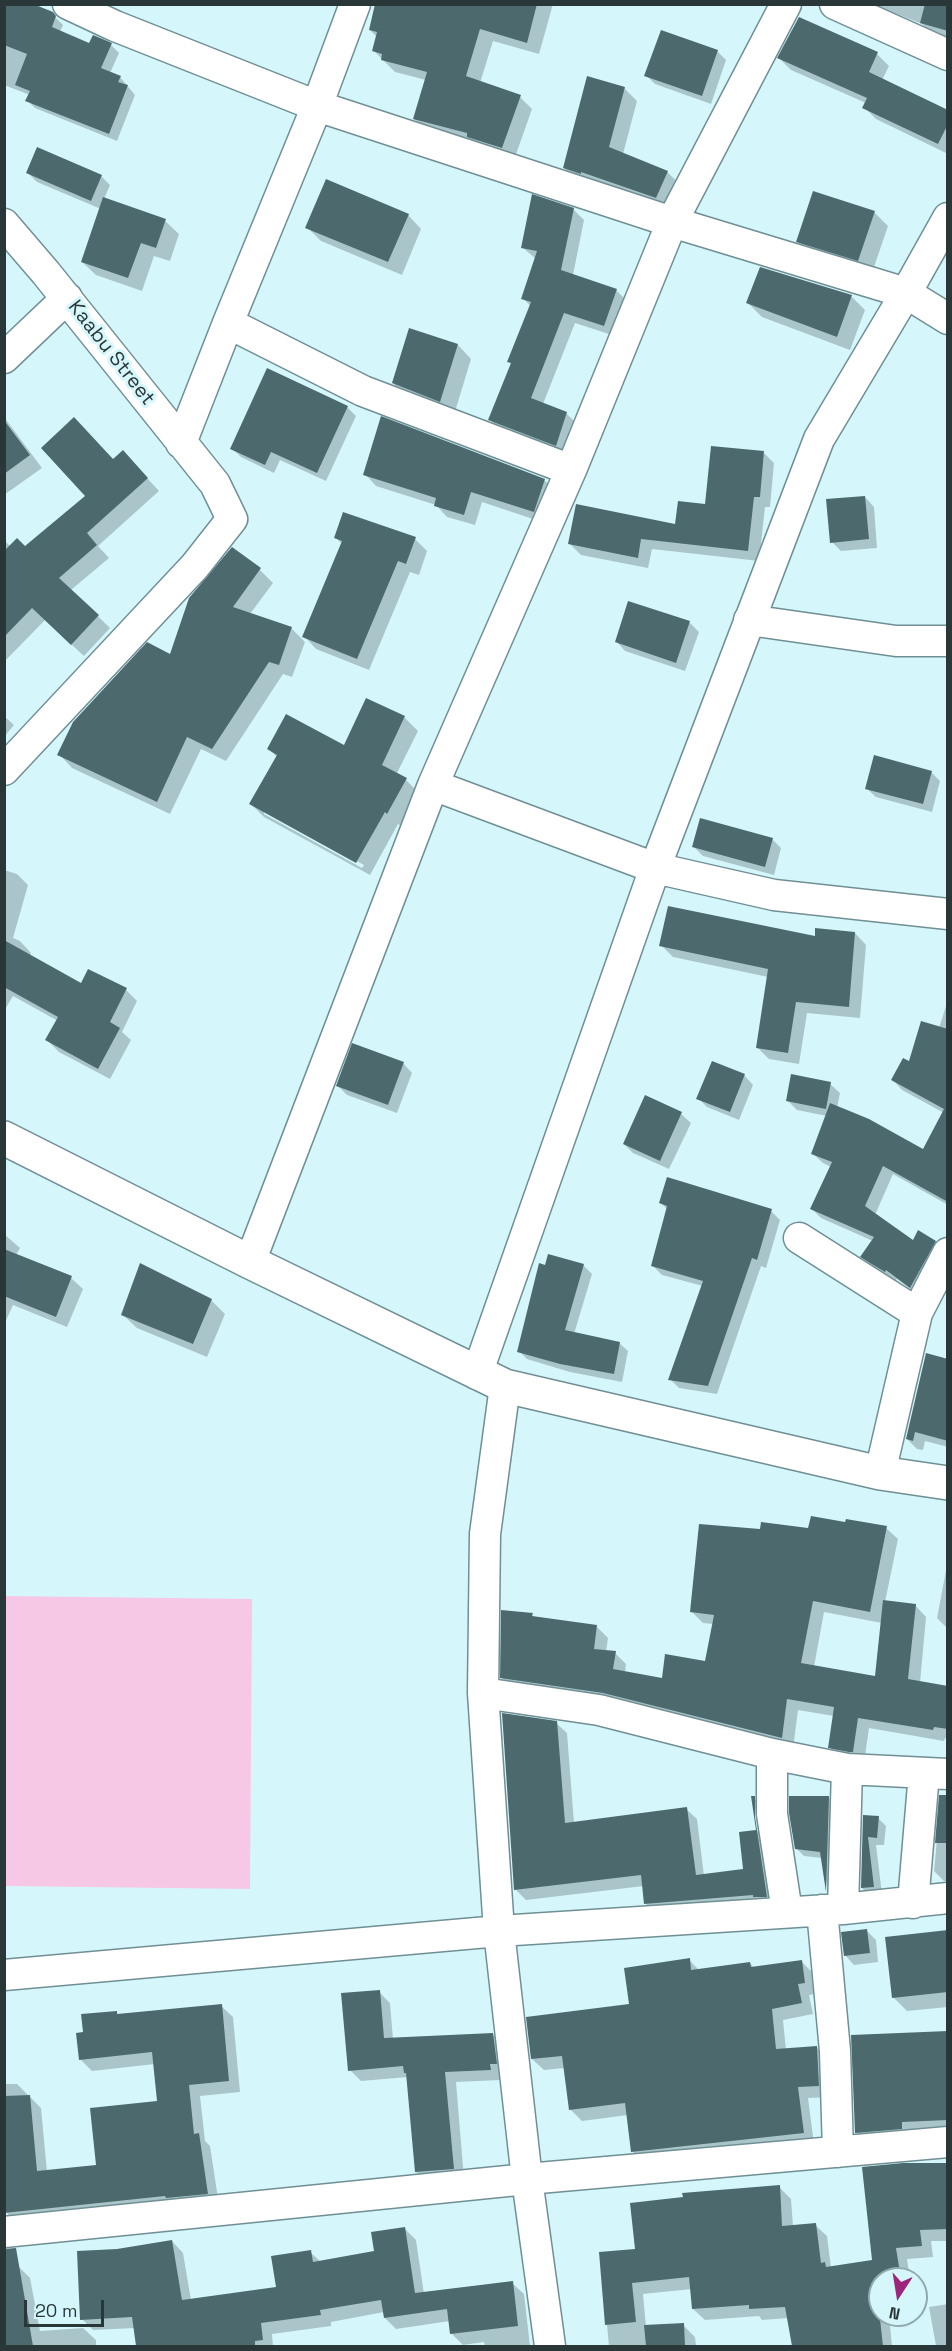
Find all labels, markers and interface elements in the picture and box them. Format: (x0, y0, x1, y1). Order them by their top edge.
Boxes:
street label: Kaabu Street (63, 296, 159, 410)
north arrow (868, 2267, 928, 2327)
scale bar (27, 2288, 106, 2326)
text: 20 m (35, 2299, 78, 2322)
text: N (887, 2302, 902, 2325)

